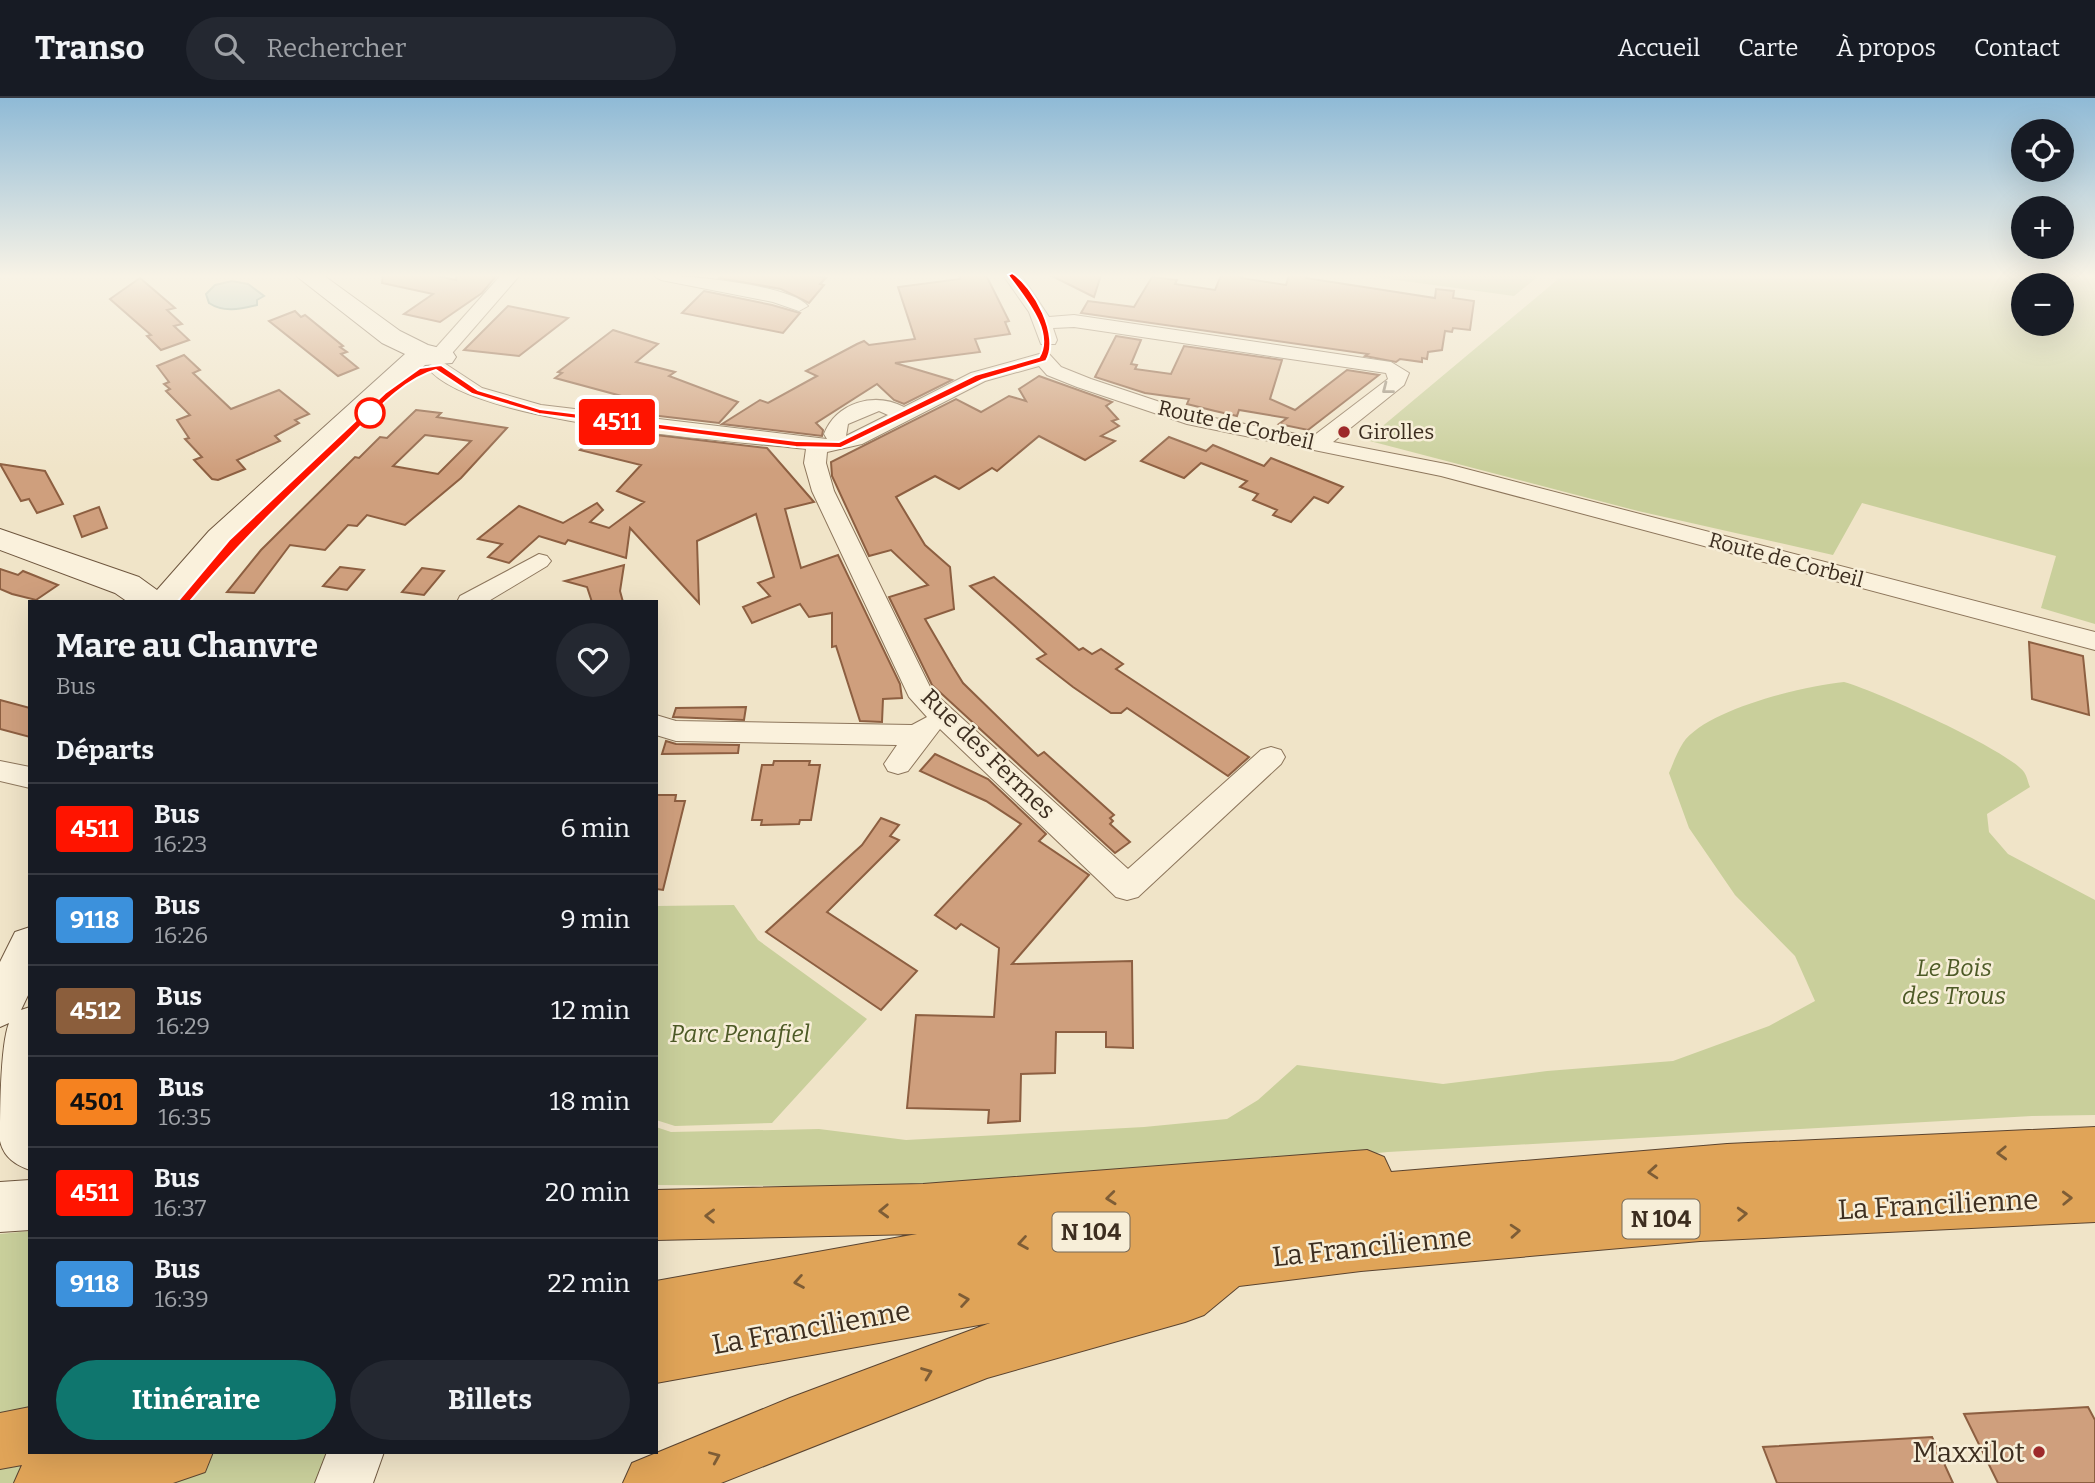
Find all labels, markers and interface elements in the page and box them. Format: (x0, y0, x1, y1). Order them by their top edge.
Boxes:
search box (186, 17, 676, 80)
text: Transo (35, 28, 144, 68)
icon: search (210, 29, 248, 67)
text: Rechercher (266, 33, 406, 64)
text: Accueil (1618, 34, 1700, 62)
text: Carte (1738, 34, 1798, 62)
text: À propos (1836, 34, 1936, 62)
text: Contact (1974, 34, 2060, 62)
map controls (2011, 119, 2074, 336)
button: locate (2011, 119, 2074, 182)
button: + (2011, 196, 2074, 259)
button: − (2011, 273, 2074, 336)
one-way arrow (1382, 380, 1395, 393)
street label: Route de Corbeil (1155, 394, 1317, 456)
unlabelled marker (355, 398, 385, 428)
line badge: 4511 (568, 399, 666, 445)
text: 4511 (593, 408, 641, 436)
place label: Girolles (1358, 419, 1434, 445)
marker: Girolles (1336, 424, 1352, 440)
street label: Route de Corbeil (1706, 527, 1866, 593)
button: heart (556, 623, 630, 697)
text: Mare au Chanvre (56, 626, 318, 666)
text: Bus (56, 672, 96, 700)
street label: Rue des Fermes (915, 683, 1061, 825)
text: Départs (56, 735, 154, 766)
text: Bus (154, 799, 200, 830)
text: 6 min (561, 813, 630, 844)
text: 4511 (70, 815, 119, 843)
text: 16:23 (154, 830, 207, 858)
text: Bus (154, 890, 200, 921)
text: 9 min (561, 904, 630, 935)
text: 9118 (70, 906, 119, 934)
text: 16:26 (154, 921, 208, 949)
park label: Le Bois des Trous (1902, 954, 2006, 1010)
text: Bus (156, 981, 202, 1012)
text: 12 min (551, 995, 630, 1026)
text: 4512 (70, 997, 121, 1025)
text: 16:29 (156, 1012, 210, 1040)
park label: Parc Penafiel (670, 1020, 810, 1048)
text: Bus (158, 1072, 204, 1103)
text: 18 min (550, 1086, 630, 1117)
text: 4501 (70, 1088, 123, 1116)
text: 16:35 (158, 1103, 211, 1131)
one-way arrow (1997, 1145, 2007, 1161)
text: Bus (154, 1163, 200, 1194)
one-way arrow (1647, 1164, 1658, 1179)
text: 20 min (545, 1177, 630, 1208)
text: 4511 (70, 1179, 119, 1207)
street label: La Francilienne (1837, 1183, 2039, 1226)
one-way arrow (1105, 1190, 1116, 1205)
one-way arrow (2061, 1190, 2072, 1205)
text: 16:37 (154, 1194, 206, 1222)
road number: N 104 (1622, 1200, 1700, 1238)
one-way arrow (878, 1204, 889, 1219)
one-way arrow (1736, 1207, 1747, 1222)
one-way arrow (704, 1208, 715, 1223)
road number: N 104 (1052, 1212, 1130, 1252)
street label: La Francilienne (1271, 1220, 1474, 1273)
one-way arrow (1510, 1224, 1521, 1239)
one-way arrow (1017, 1235, 1029, 1250)
text: Bus (154, 1254, 200, 1285)
text: 22 min (548, 1268, 630, 1299)
text: 9118 (70, 1270, 119, 1298)
one-way arrow (793, 1273, 805, 1288)
text: 16:39 (154, 1285, 209, 1313)
one-way arrow (959, 1293, 970, 1308)
street label: La Francilienne (709, 1294, 913, 1361)
button: Itinéraire (56, 1360, 336, 1440)
button: Billets (350, 1360, 630, 1440)
one-way arrow (921, 1368, 933, 1382)
place label: Maxxilot (1912, 1436, 2025, 1469)
marker: Maxxilot (2031, 1444, 2047, 1460)
one-way arrow (709, 1451, 721, 1465)

